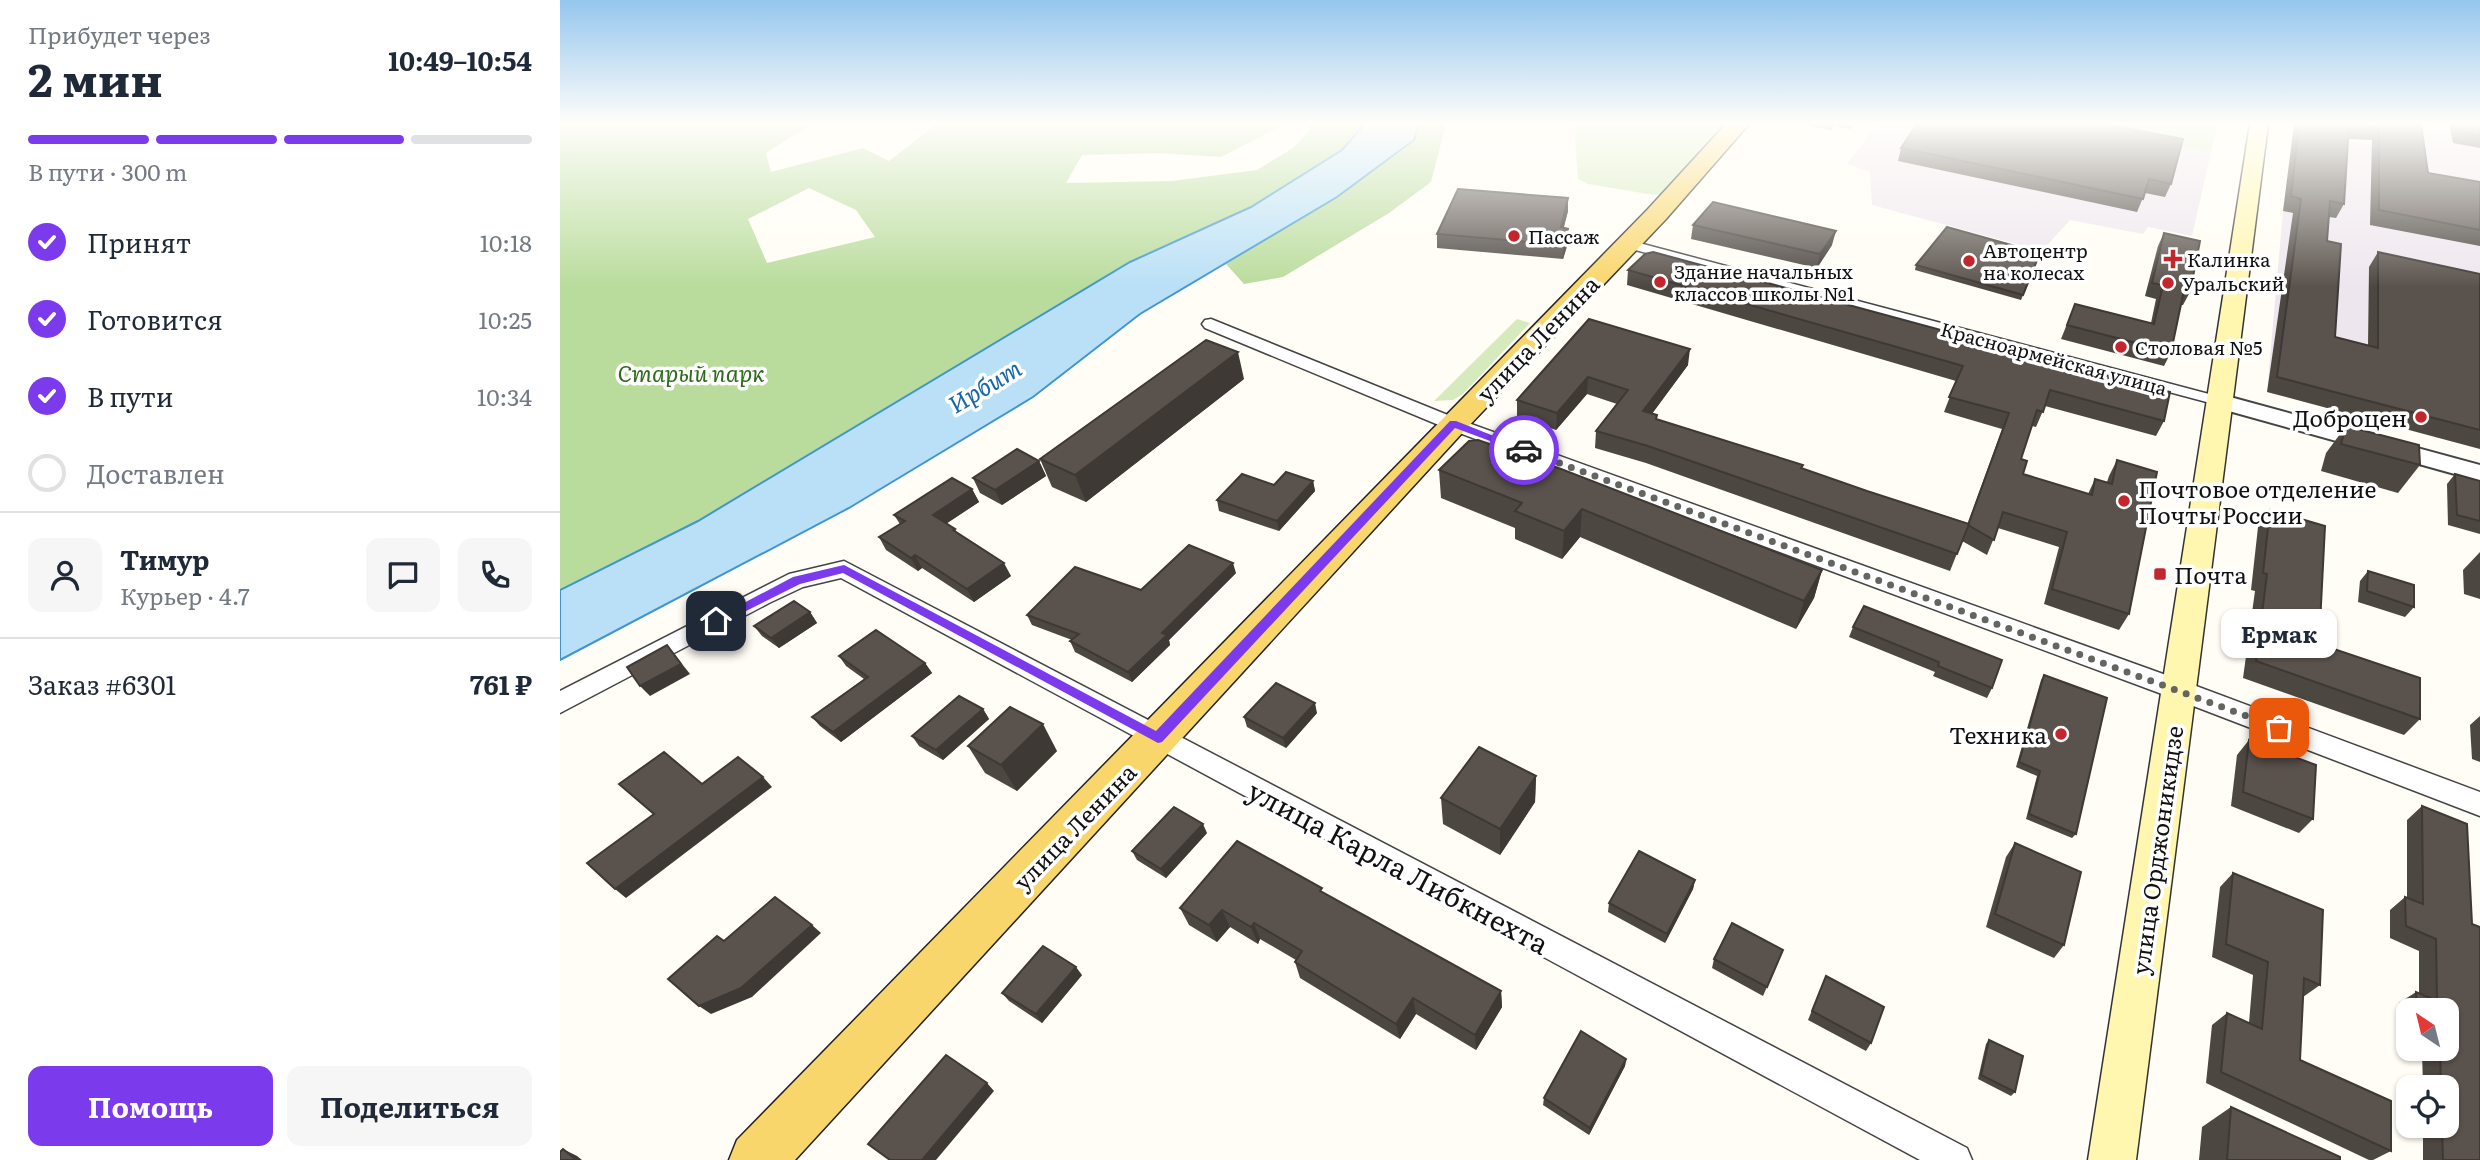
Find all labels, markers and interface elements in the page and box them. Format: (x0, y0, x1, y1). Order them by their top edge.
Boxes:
text: Прибудет через (28, 17, 211, 51)
text: 10:49–10:54 (388, 40, 532, 79)
text: 2 мин (28, 43, 163, 111)
text: В пути · 300 m (28, 154, 187, 188)
text: Принят (87, 222, 191, 261)
place label: Пассаж (1528, 222, 1599, 250)
icon: check (28, 223, 66, 261)
text: 10:18 (480, 225, 532, 259)
marker: Пассаж (1506, 228, 1522, 244)
place label: Автоцентр на колесах (1983, 236, 2088, 286)
place label: Калинка (2187, 245, 2271, 273)
marker: Калинка (2165, 251, 2181, 267)
marker: Автоцентр на колесах (1961, 253, 1977, 269)
place label: Здание начальных классов школы №1 (1674, 257, 1855, 307)
street label: улица Ленина (1468, 267, 1607, 409)
place label: Уральский (2182, 269, 2285, 297)
marker: Здание начальных классов школы №1 (1652, 274, 1668, 290)
marker: Уральский (2160, 275, 2176, 291)
text: Готовится (87, 299, 223, 338)
icon: check (28, 300, 66, 338)
text: 10:25 (479, 302, 532, 336)
street label: Красноармейская улица (1938, 314, 2171, 402)
place label: Столовая №5 (2135, 333, 2263, 361)
marker: Столовая №5 (2113, 339, 2129, 355)
water label: Ирбит (941, 350, 1027, 420)
park label: Старый парк (618, 355, 765, 389)
text: В пути (87, 376, 174, 415)
icon: check (28, 377, 66, 415)
text: 10:34 (477, 379, 532, 413)
place label: Доброцен (2293, 400, 2407, 434)
marker: Доброцен (2413, 409, 2429, 425)
courier (1489, 415, 1559, 485)
icon: car (1505, 431, 1543, 469)
text: Доставлен (87, 453, 225, 492)
place label: Почтовое отделение Почты России (2138, 471, 2377, 531)
marker: Почтовое отделение Почты России (2116, 493, 2132, 509)
button: person (28, 538, 102, 612)
button: chat (366, 538, 440, 612)
button: phone (458, 538, 532, 612)
text: Тимур (120, 539, 209, 578)
place label: Почта (2174, 557, 2247, 591)
marker: Почта (2152, 566, 2168, 582)
text: Курьер · 4.7 (120, 578, 250, 612)
pin (686, 591, 746, 651)
icon: home (697, 602, 735, 640)
callout: Ермак (2221, 609, 2337, 658)
text: Ермак (2241, 616, 2317, 650)
text: Заказ #6301 (28, 664, 176, 703)
text: 761 ₽ (470, 664, 532, 703)
pin (2249, 698, 2309, 758)
icon: bag (2260, 709, 2298, 747)
place label: Техника (1949, 717, 2048, 751)
street label: улица Орджоникидзе (2122, 723, 2190, 977)
marker: Техника (2053, 726, 2069, 742)
street label: улица Ленина (1005, 755, 1144, 897)
street label: улица Карла Либкнехта (1241, 769, 1557, 963)
north arrow (2396, 998, 2459, 1060)
map controls (2396, 998, 2459, 1138)
button: Помощь (28, 1066, 273, 1146)
button: Поделиться (287, 1066, 532, 1146)
button: locate (2396, 1075, 2459, 1138)

